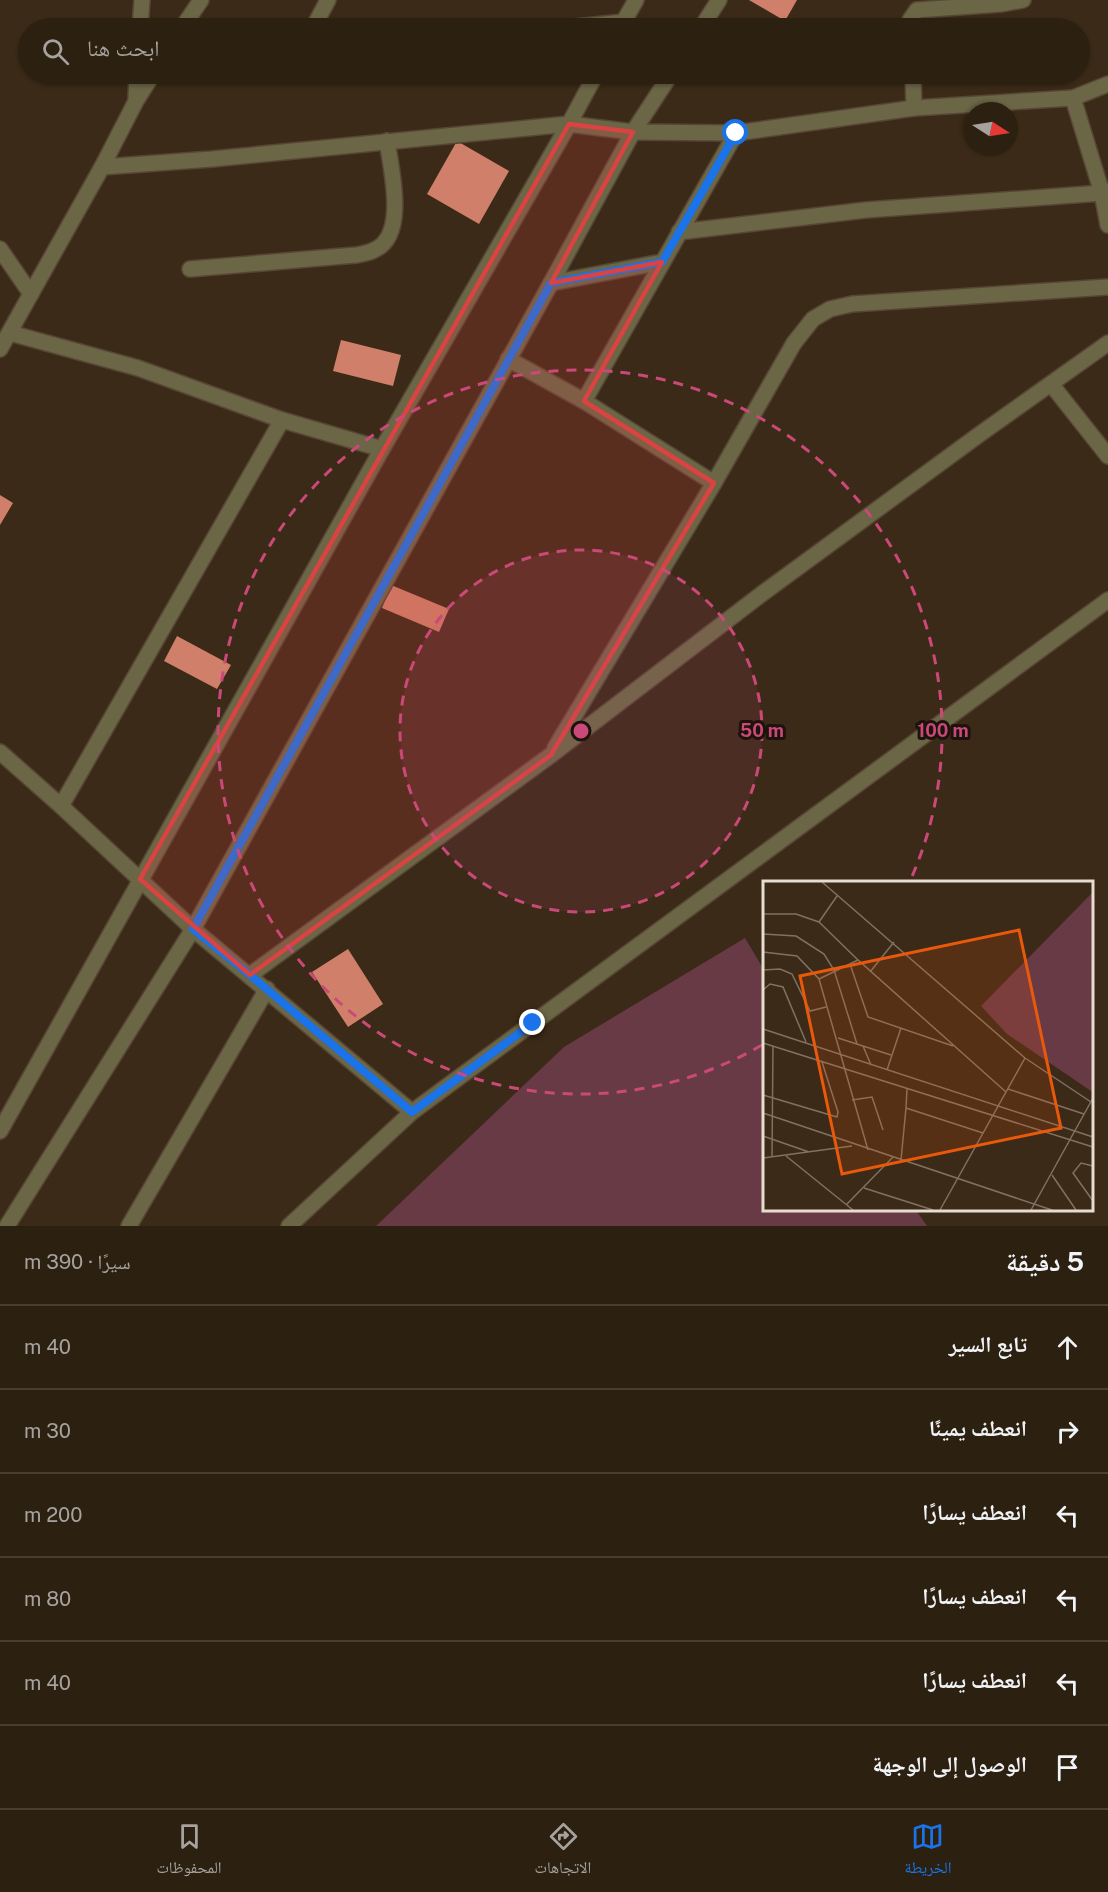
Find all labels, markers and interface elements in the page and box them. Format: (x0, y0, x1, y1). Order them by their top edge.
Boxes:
search box (18, 18, 1090, 84)
icon: search (39, 35, 72, 68)
text: ابحث هنا (87, 35, 159, 61)
north arrow (964, 102, 1018, 156)
route start (722, 119, 748, 145)
text: 50 m (740, 720, 784, 741)
text: 100 m (917, 720, 969, 741)
centre of rings (571, 721, 591, 741)
inset map (763, 881, 1093, 1211)
route end (519, 1009, 545, 1035)
text: 5 دقيقة (1006, 1246, 1084, 1277)
text: سيرًا · 390 m (24, 1250, 131, 1274)
text: تابع السير (949, 1331, 1027, 1357)
icon: ahead (1051, 1331, 1084, 1364)
text: 40 m (24, 1335, 71, 1359)
text: انعطف يمينًا (929, 1415, 1027, 1441)
icon: right (1051, 1415, 1084, 1448)
text: 30 m (24, 1419, 71, 1443)
text: انعطف يسارًا (922, 1499, 1027, 1525)
icon: left (1051, 1499, 1084, 1532)
text: 200 m (24, 1503, 82, 1527)
text: انعطف يسارًا (922, 1583, 1027, 1609)
icon: left (1051, 1583, 1084, 1616)
text: 80 m (24, 1587, 71, 1611)
text: انعطف يسارًا (922, 1667, 1027, 1693)
icon: left (1051, 1667, 1084, 1700)
text: 40 m (24, 1671, 71, 1695)
text: الوصول إلى الوجهة (872, 1751, 1027, 1777)
icon: arrive (1051, 1751, 1084, 1784)
tab: المحفوظات (157, 1820, 222, 1883)
tab: الاتجاهات (535, 1820, 591, 1883)
tab: الخريطة (904, 1820, 952, 1883)

